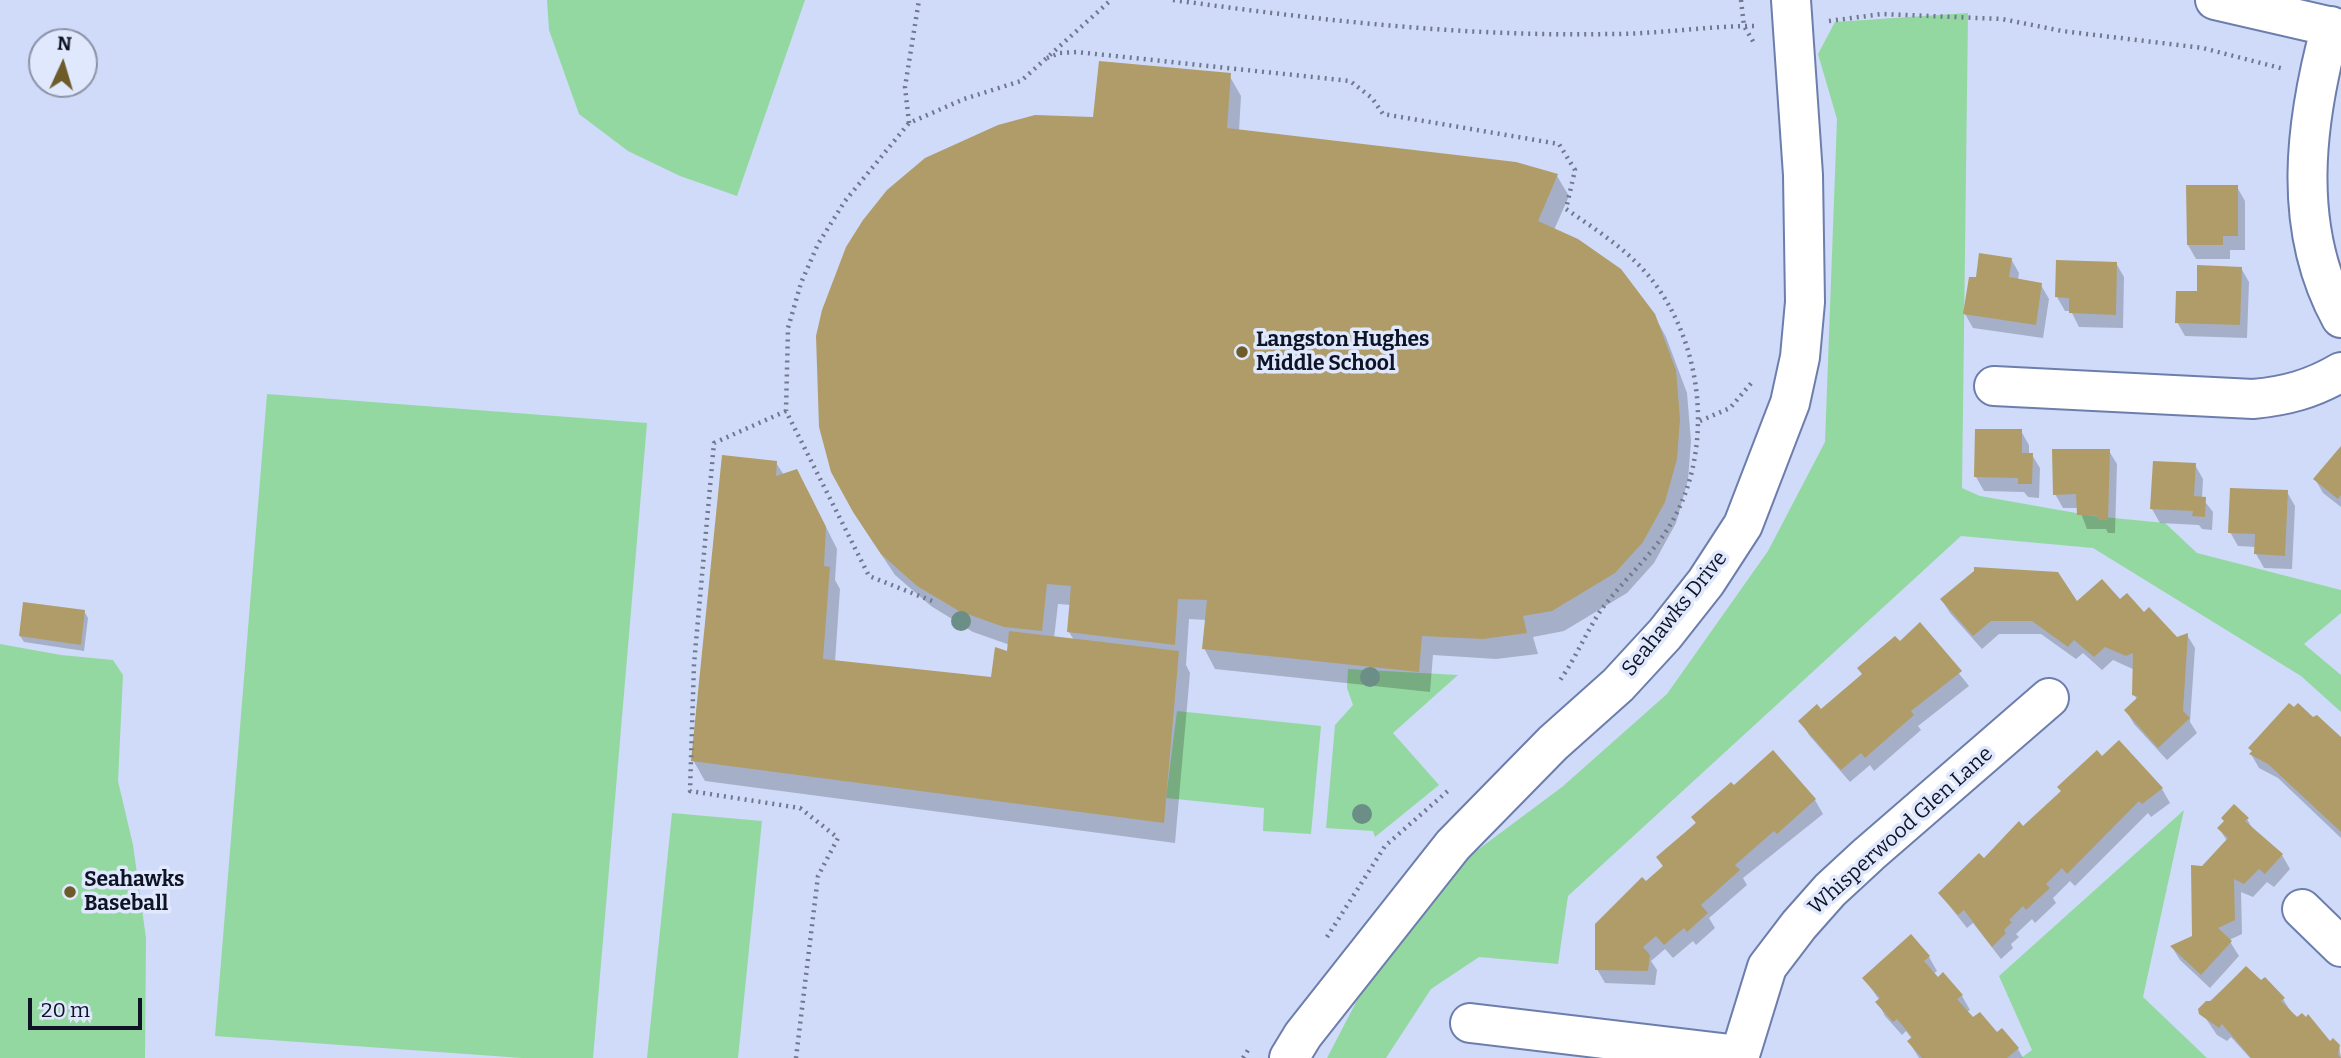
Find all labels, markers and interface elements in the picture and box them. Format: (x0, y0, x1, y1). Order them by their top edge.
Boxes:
north arrow (28, 28, 98, 98)
text: N (56, 32, 72, 56)
place label: Langston Hughes Middle School (1256, 327, 1429, 377)
marker: Langston Hughes Middle School (1234, 344, 1250, 360)
street label: Seahawks Drive (1617, 547, 1733, 681)
street label: Whisperwood Glen Lane (1804, 742, 1998, 920)
place label: Seahawks Baseball (84, 867, 184, 917)
marker: Seahawks Baseball (62, 884, 78, 900)
scale bar (32, 984, 145, 1028)
text: 20 m (41, 997, 90, 1023)

